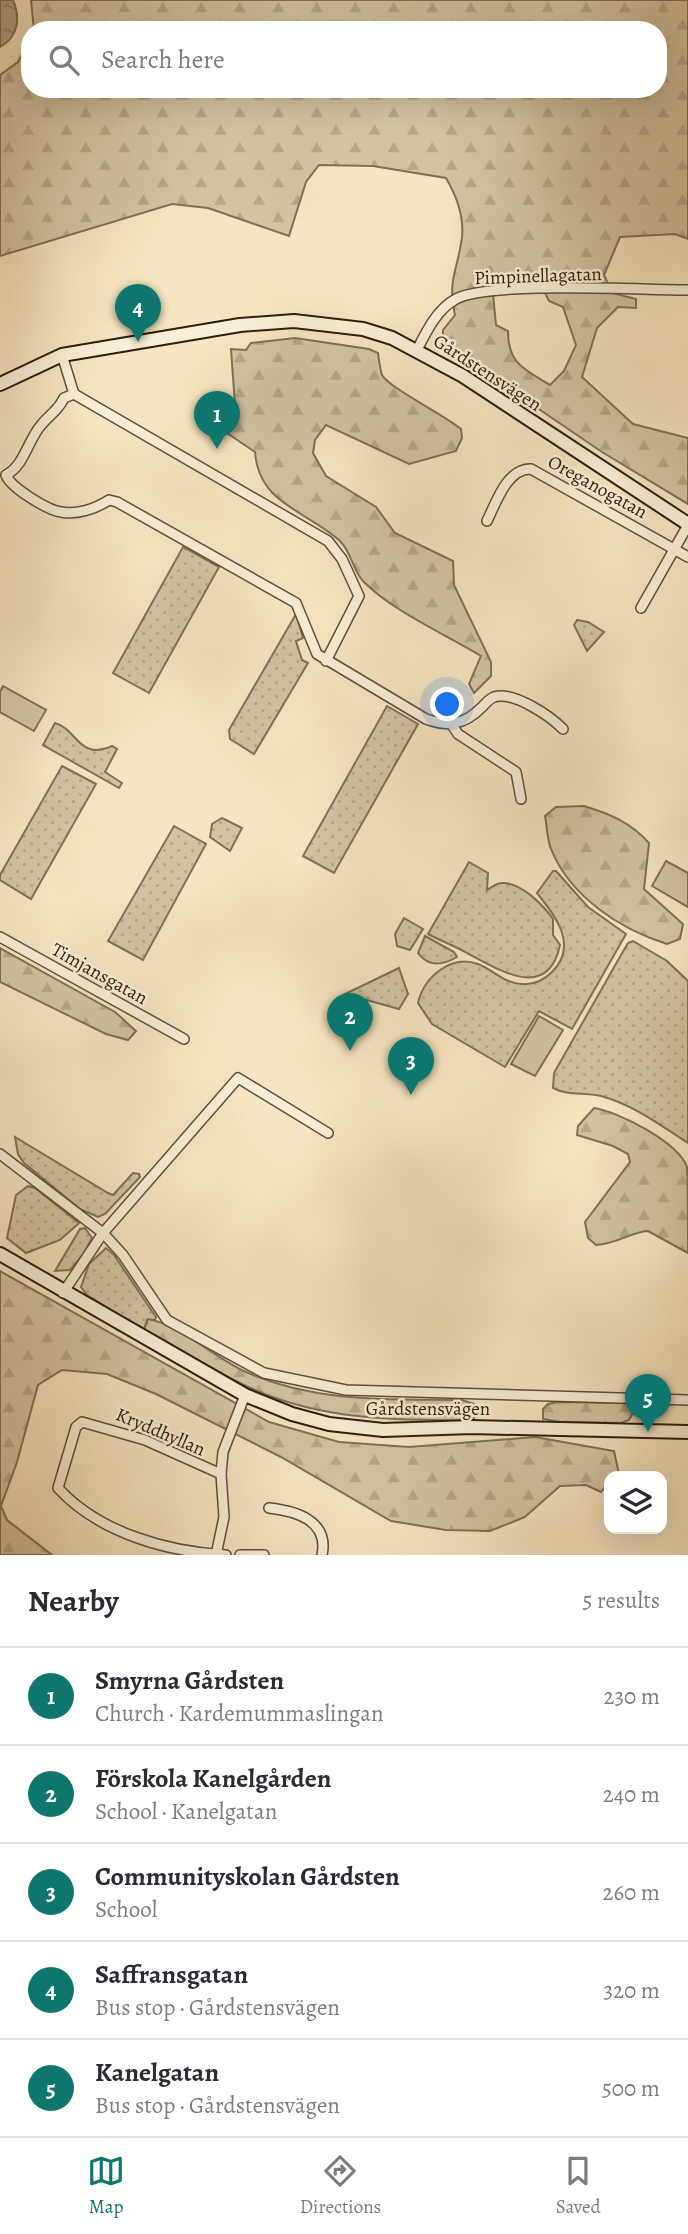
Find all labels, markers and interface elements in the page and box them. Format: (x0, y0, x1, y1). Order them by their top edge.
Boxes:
search box (21, 21, 667, 98)
icon: search (45, 41, 83, 79)
text: Search here (101, 42, 225, 77)
street label: Pimpinellagatan (474, 261, 602, 291)
pin: 4 (115, 284, 161, 342)
street label: Gårdstensvägen (428, 328, 547, 418)
pin: 1 (194, 391, 240, 449)
street label: Oreganogatan (543, 449, 652, 525)
your location (430, 687, 464, 721)
street label: Timjansgatan (47, 937, 152, 1011)
pin: 2 (327, 993, 373, 1051)
pin: 3 (388, 1037, 434, 1095)
pin: 5 (625, 1374, 671, 1432)
street label: Gårdstensvägen (366, 1396, 490, 1422)
street label: Kryddhyllan (112, 1401, 209, 1462)
map controls (604, 1471, 667, 1534)
button: layers (604, 1471, 667, 1534)
text: Nearby (28, 1581, 119, 1621)
text: 5 results (583, 1585, 660, 1616)
text: Smyrna Gårdsten (95, 1663, 284, 1698)
text: 1 (47, 1681, 55, 1712)
text: 230 m (604, 1681, 660, 1712)
text: Church · Kardemummaslingan (95, 1698, 384, 1729)
text: Förskola Kanelgården (95, 1761, 331, 1796)
text: 2 (45, 1779, 57, 1810)
text: 240 m (603, 1779, 660, 1810)
text: School · Kanelgatan (95, 1796, 277, 1827)
text: Communityskolan Gårdsten (95, 1859, 400, 1894)
text: 3 (46, 1877, 56, 1908)
text: 260 m (602, 1877, 660, 1908)
text: School (95, 1894, 157, 1925)
text: Saffransgatan (95, 1957, 248, 1992)
text: 4 (46, 1975, 56, 2006)
text: 320 m (604, 1975, 660, 2006)
text: Bus stop · Gårdstensvägen (95, 1992, 340, 2023)
text: Kanelgatan (95, 2055, 219, 2090)
text: 5 (46, 2073, 56, 2104)
text: 500 m (602, 2073, 660, 2104)
text: Bus stop · Gårdstensvägen (95, 2090, 340, 2121)
tab: Map (87, 2152, 125, 2220)
tab: Directions (300, 2152, 381, 2220)
tab: Saved (556, 2152, 601, 2220)

